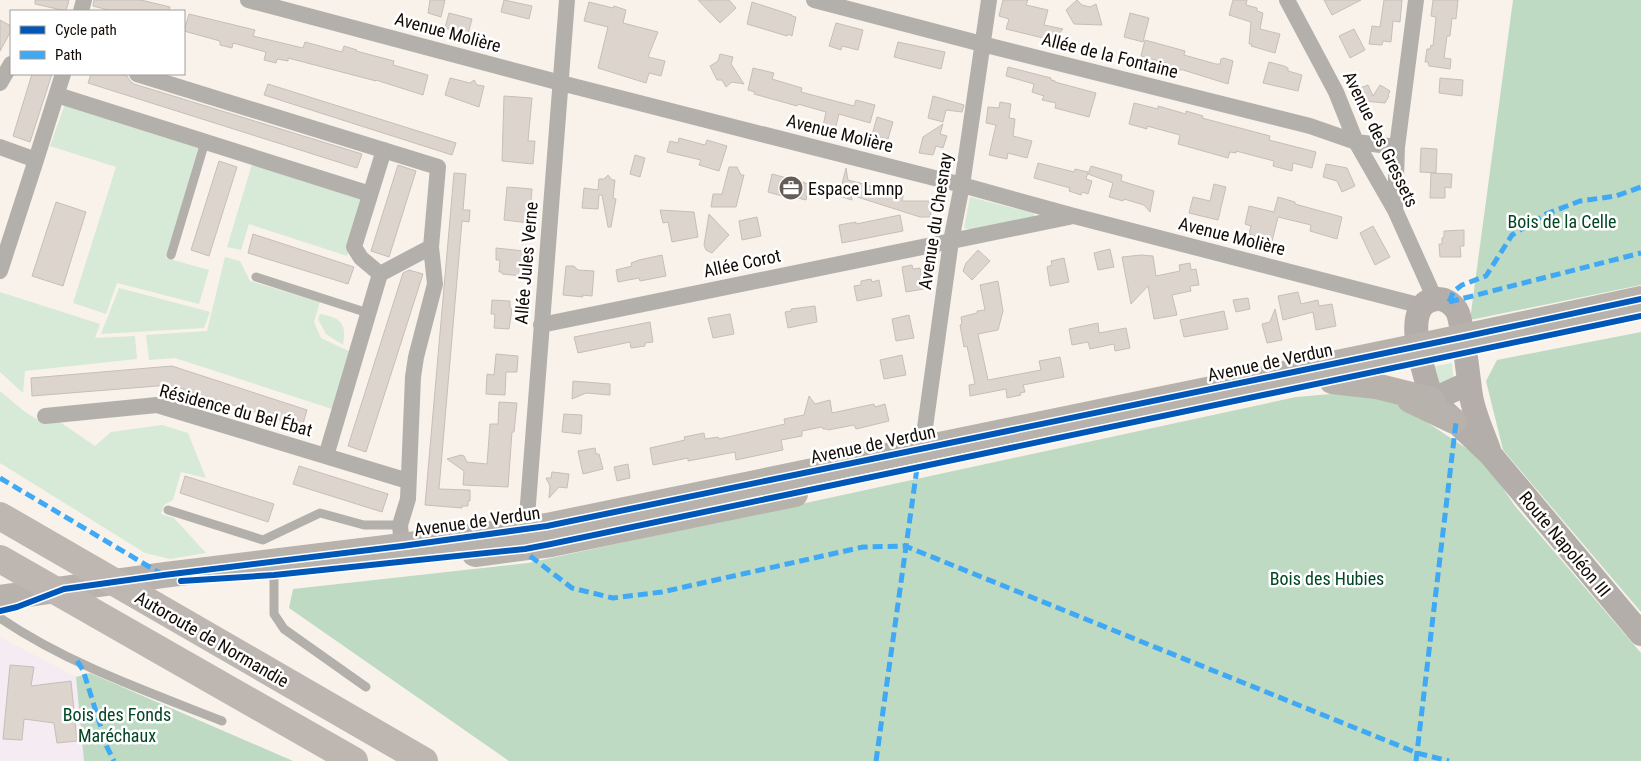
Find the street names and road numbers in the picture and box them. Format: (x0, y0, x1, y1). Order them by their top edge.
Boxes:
street label: Avenue Molière (393, 8, 503, 56)
street label: Allée de la Fontaine (1040, 28, 1180, 82)
street label: Avenue des Gressets (1339, 68, 1423, 210)
street label: Avenue Molière (785, 110, 895, 156)
street label: Avenue du Chesnay (914, 151, 956, 291)
street label: Allée Jules Verne (510, 201, 542, 325)
street label: Avenue Molière (1177, 213, 1287, 259)
street label: Allée Corot (701, 245, 783, 281)
street label: Avenue de Verdun (1206, 338, 1334, 386)
street label: Résidence du Bel Ébat (157, 379, 315, 441)
street label: Avenue de Verdun (809, 420, 937, 468)
street label: Route Napoléon III (1515, 487, 1615, 601)
street label: Avenue de Verdun (413, 502, 541, 540)
street label: Autoroute de Normandie (132, 586, 292, 692)

